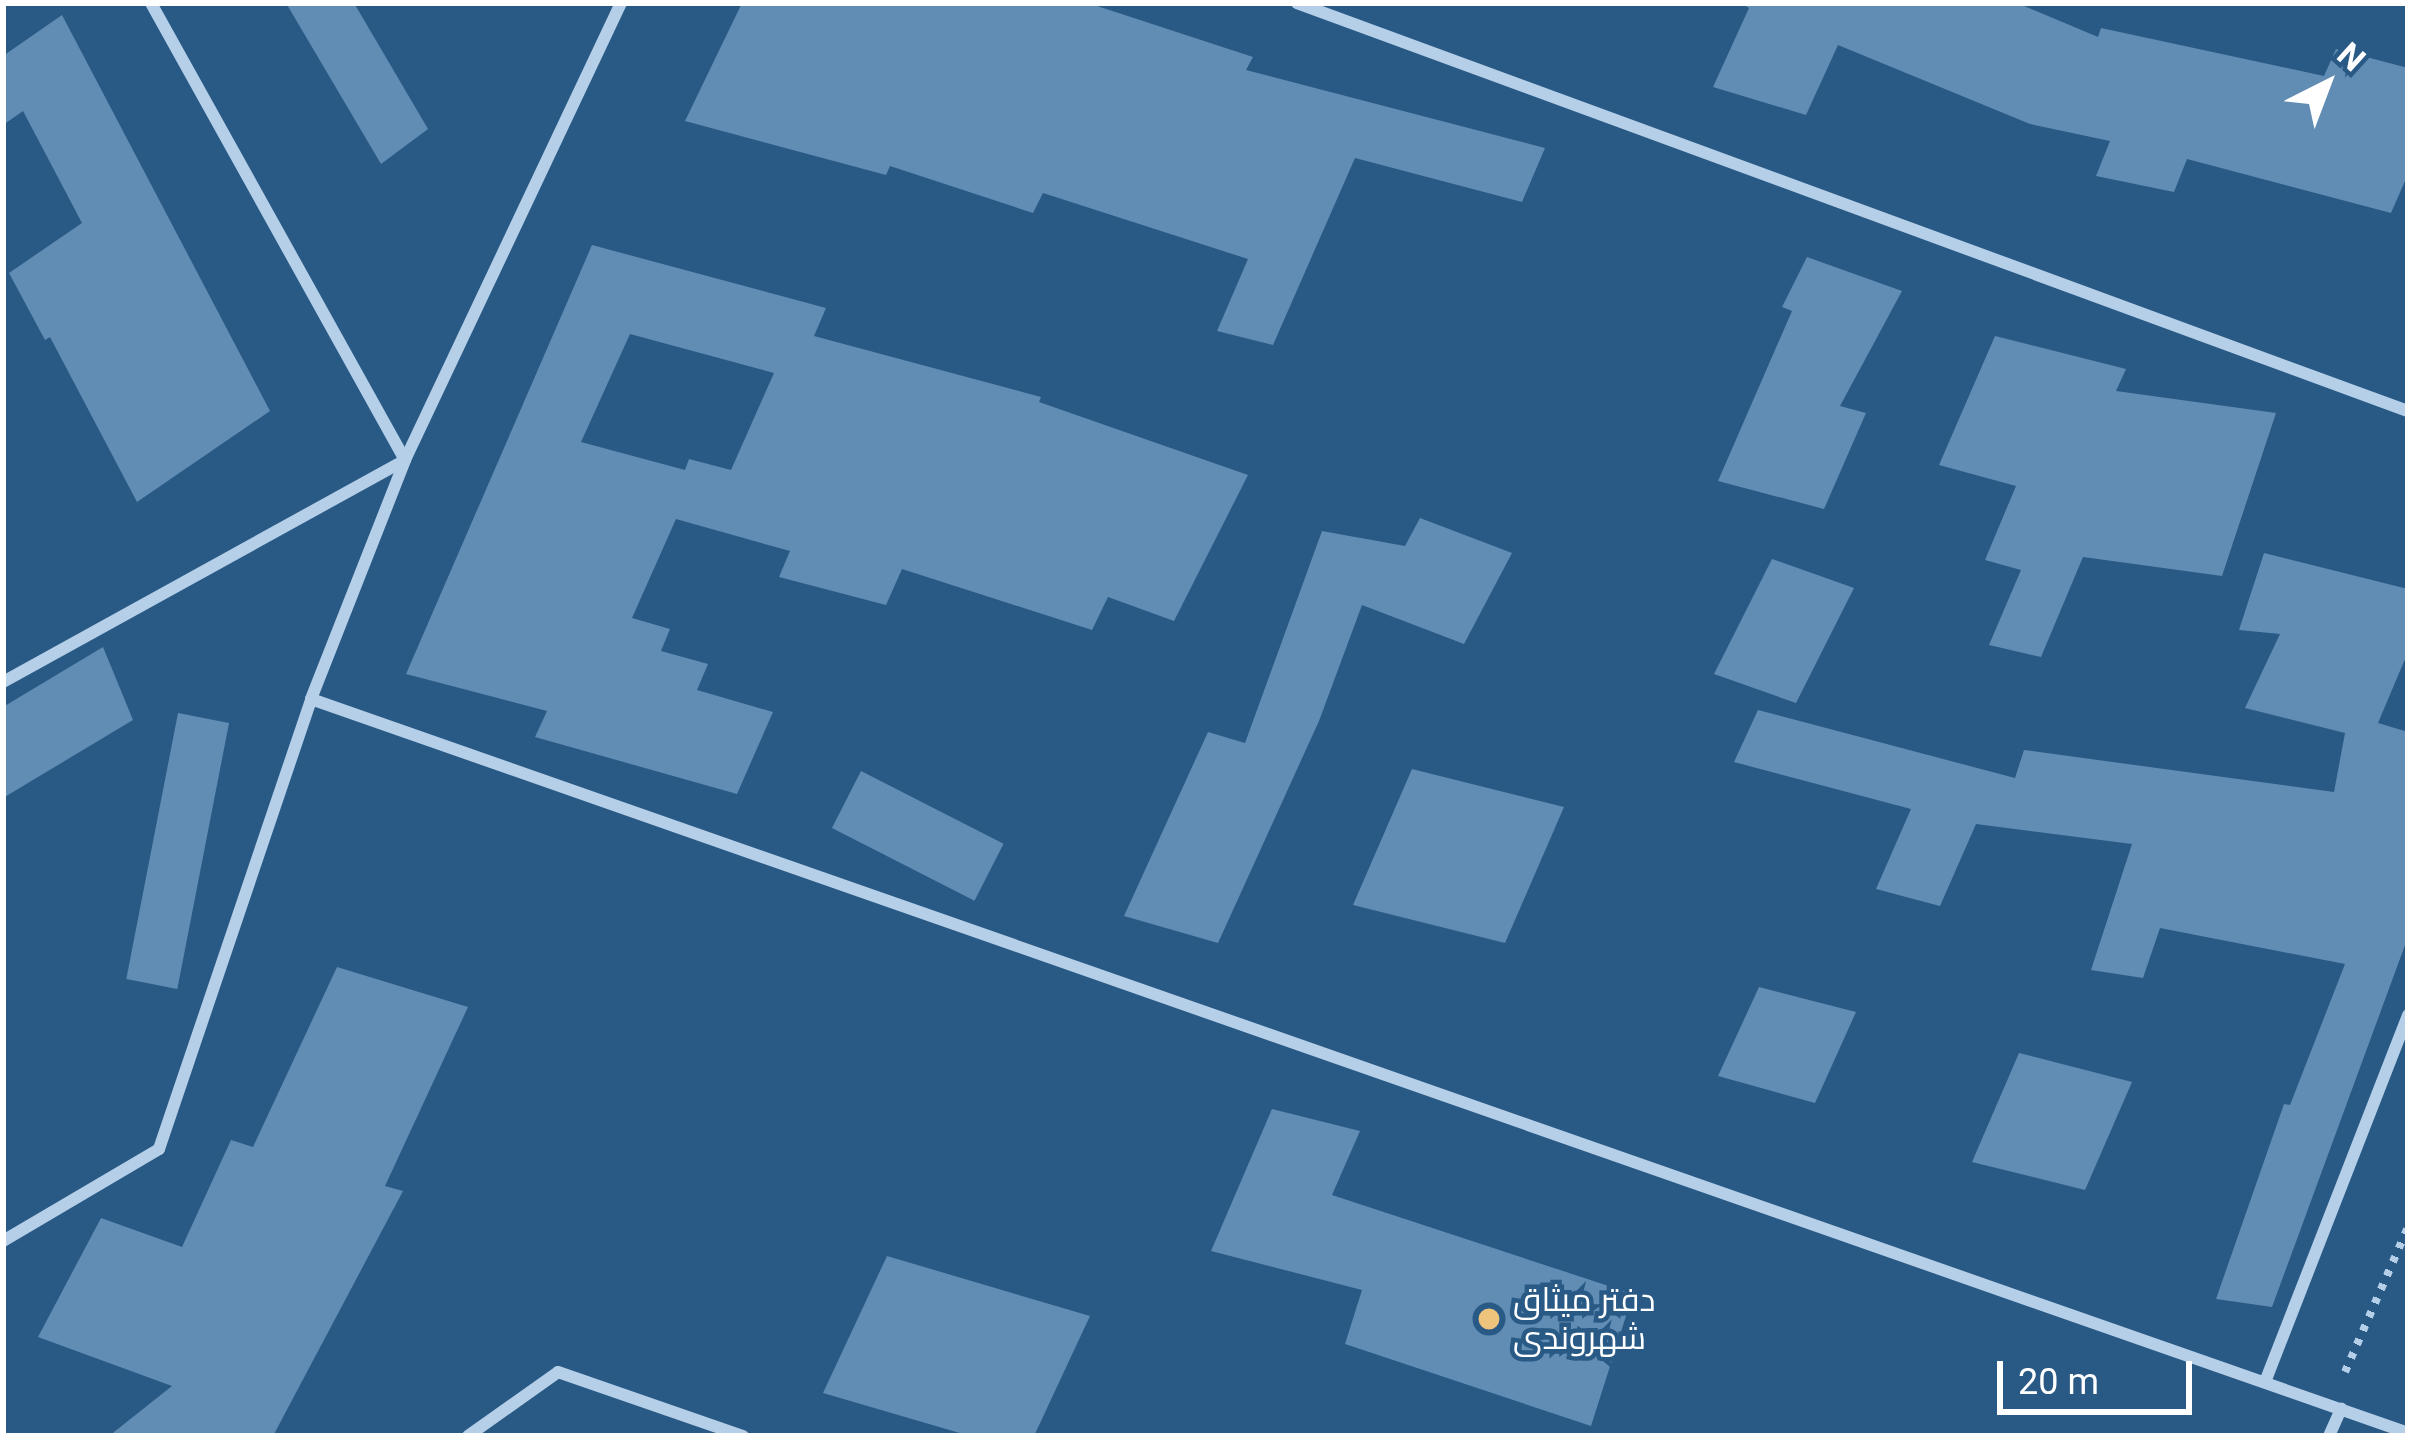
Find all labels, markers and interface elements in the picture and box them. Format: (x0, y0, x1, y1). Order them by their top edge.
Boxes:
north arrow (2267, 24, 2387, 144)
text: N (2330, 35, 2373, 79)
place label: دفتر میثاق شهروندی (1513, 1280, 1656, 1358)
marker: دفتر میثاق شهروندی (1476, 1306, 1502, 1332)
scale bar (2003, 1337, 2198, 1411)
text: 20 m (2018, 1361, 2099, 1403)

